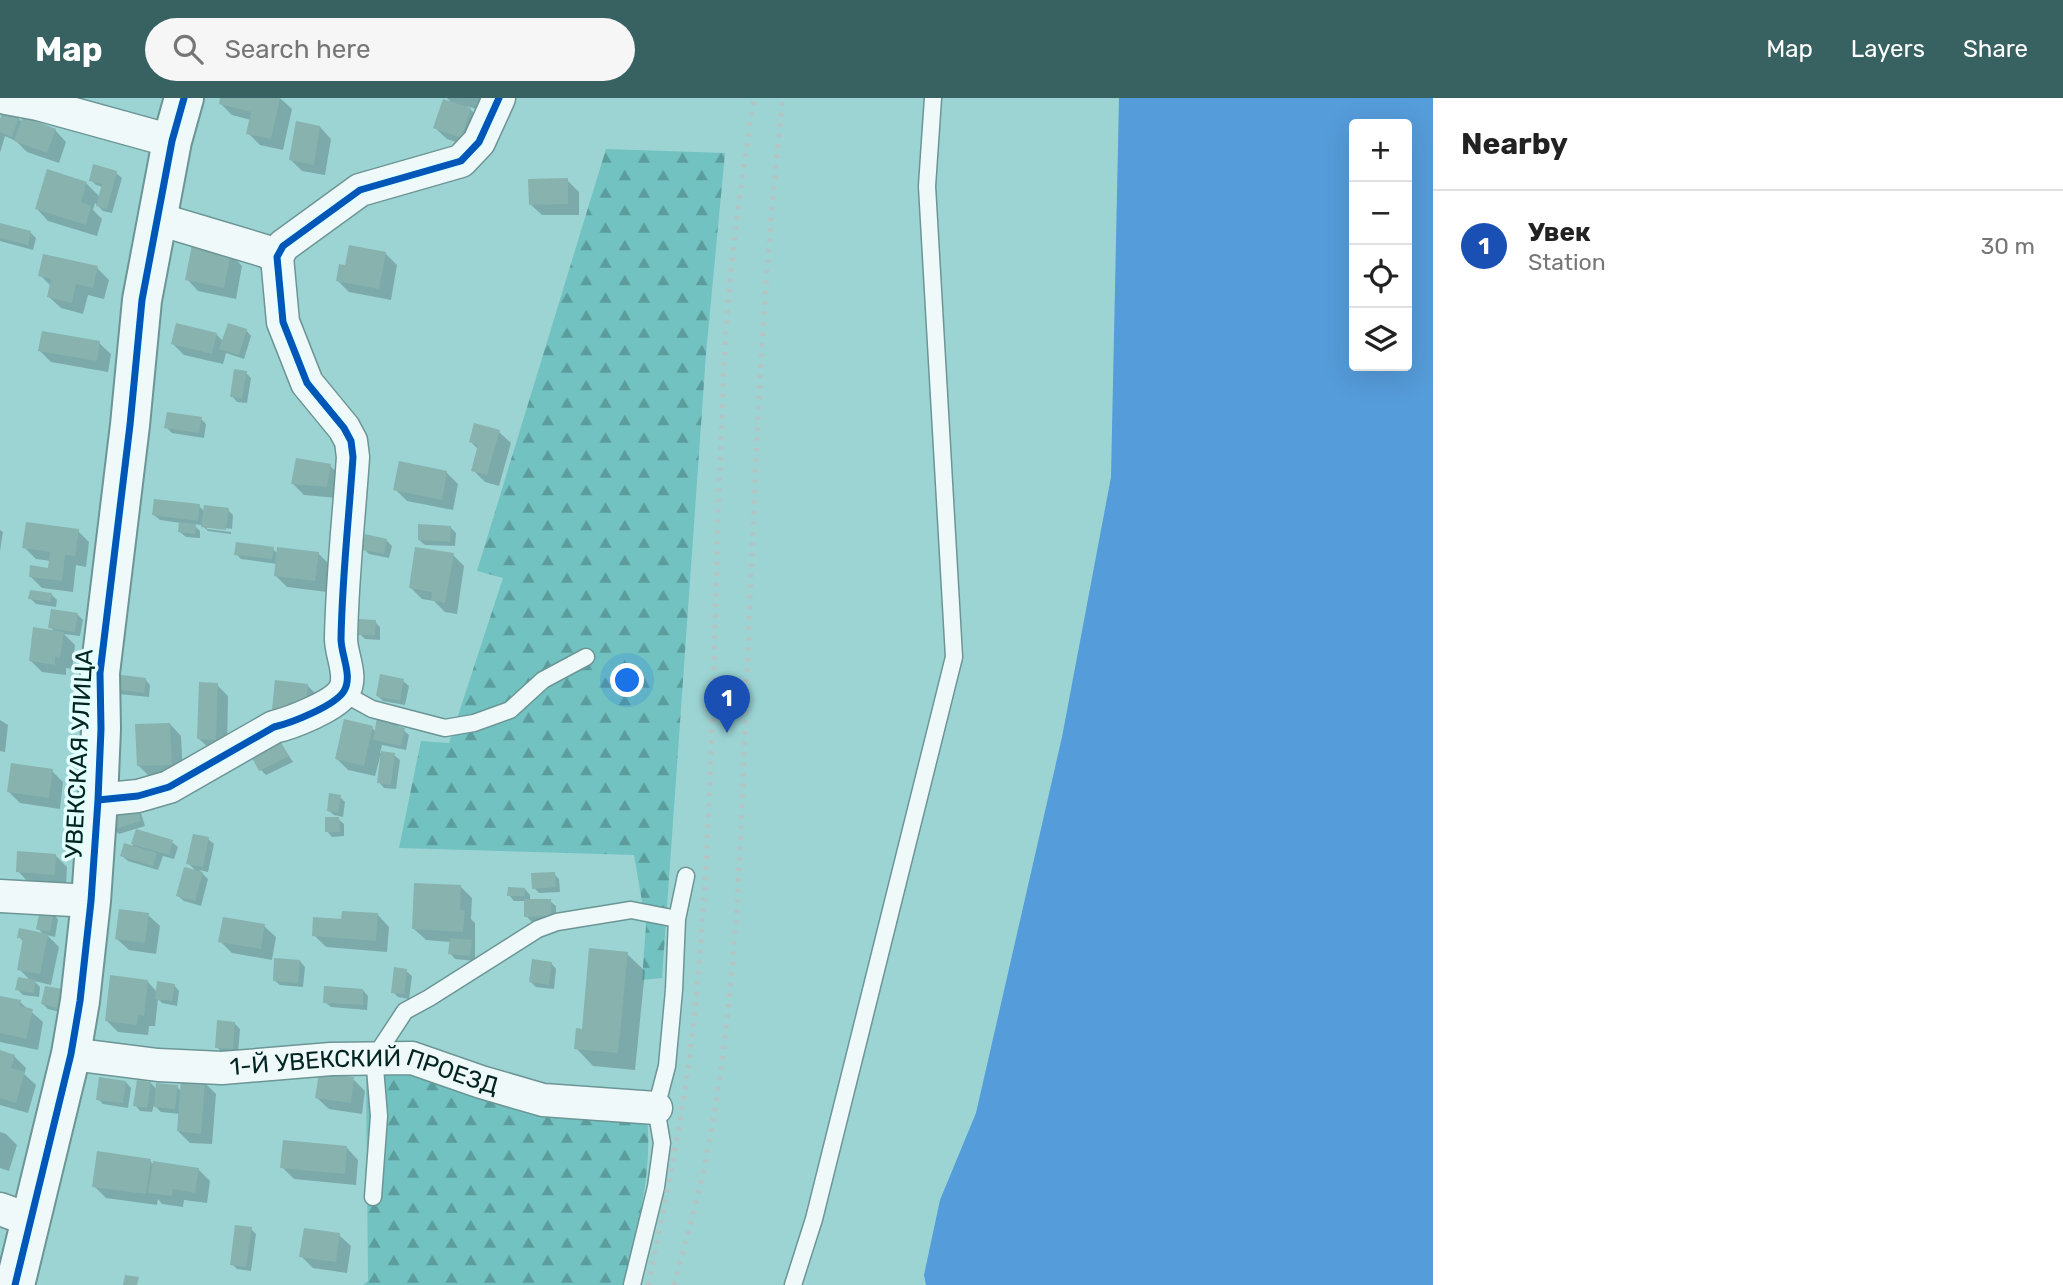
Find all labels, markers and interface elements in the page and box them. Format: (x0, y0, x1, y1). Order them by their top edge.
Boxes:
search box (145, 18, 635, 81)
text: Map (35, 30, 103, 69)
icon: search (169, 30, 207, 68)
text: Search here (225, 34, 370, 65)
text: Map (1766, 35, 1813, 63)
text: Layers (1851, 35, 1925, 63)
text: Share (1963, 35, 2028, 63)
map controls (1349, 119, 1412, 371)
button: + (1349, 119, 1412, 182)
text: Nearby (1461, 126, 1568, 162)
button: − (1349, 182, 1412, 245)
text: Увек (1528, 217, 1591, 248)
text: 1 (1478, 232, 1490, 260)
text: 30 m (1980, 232, 2035, 260)
button: locate (1349, 245, 1412, 308)
text: Station (1528, 248, 1606, 276)
button: layers (1349, 308, 1412, 371)
street label: УВЕКСКАЯ УЛИЦА (60, 648, 98, 860)
your location (610, 663, 644, 697)
pin: 1 (704, 675, 750, 733)
street label: 1-Й УВЕКСКИЙ ПРОЕЗД (229, 1043, 501, 1100)

